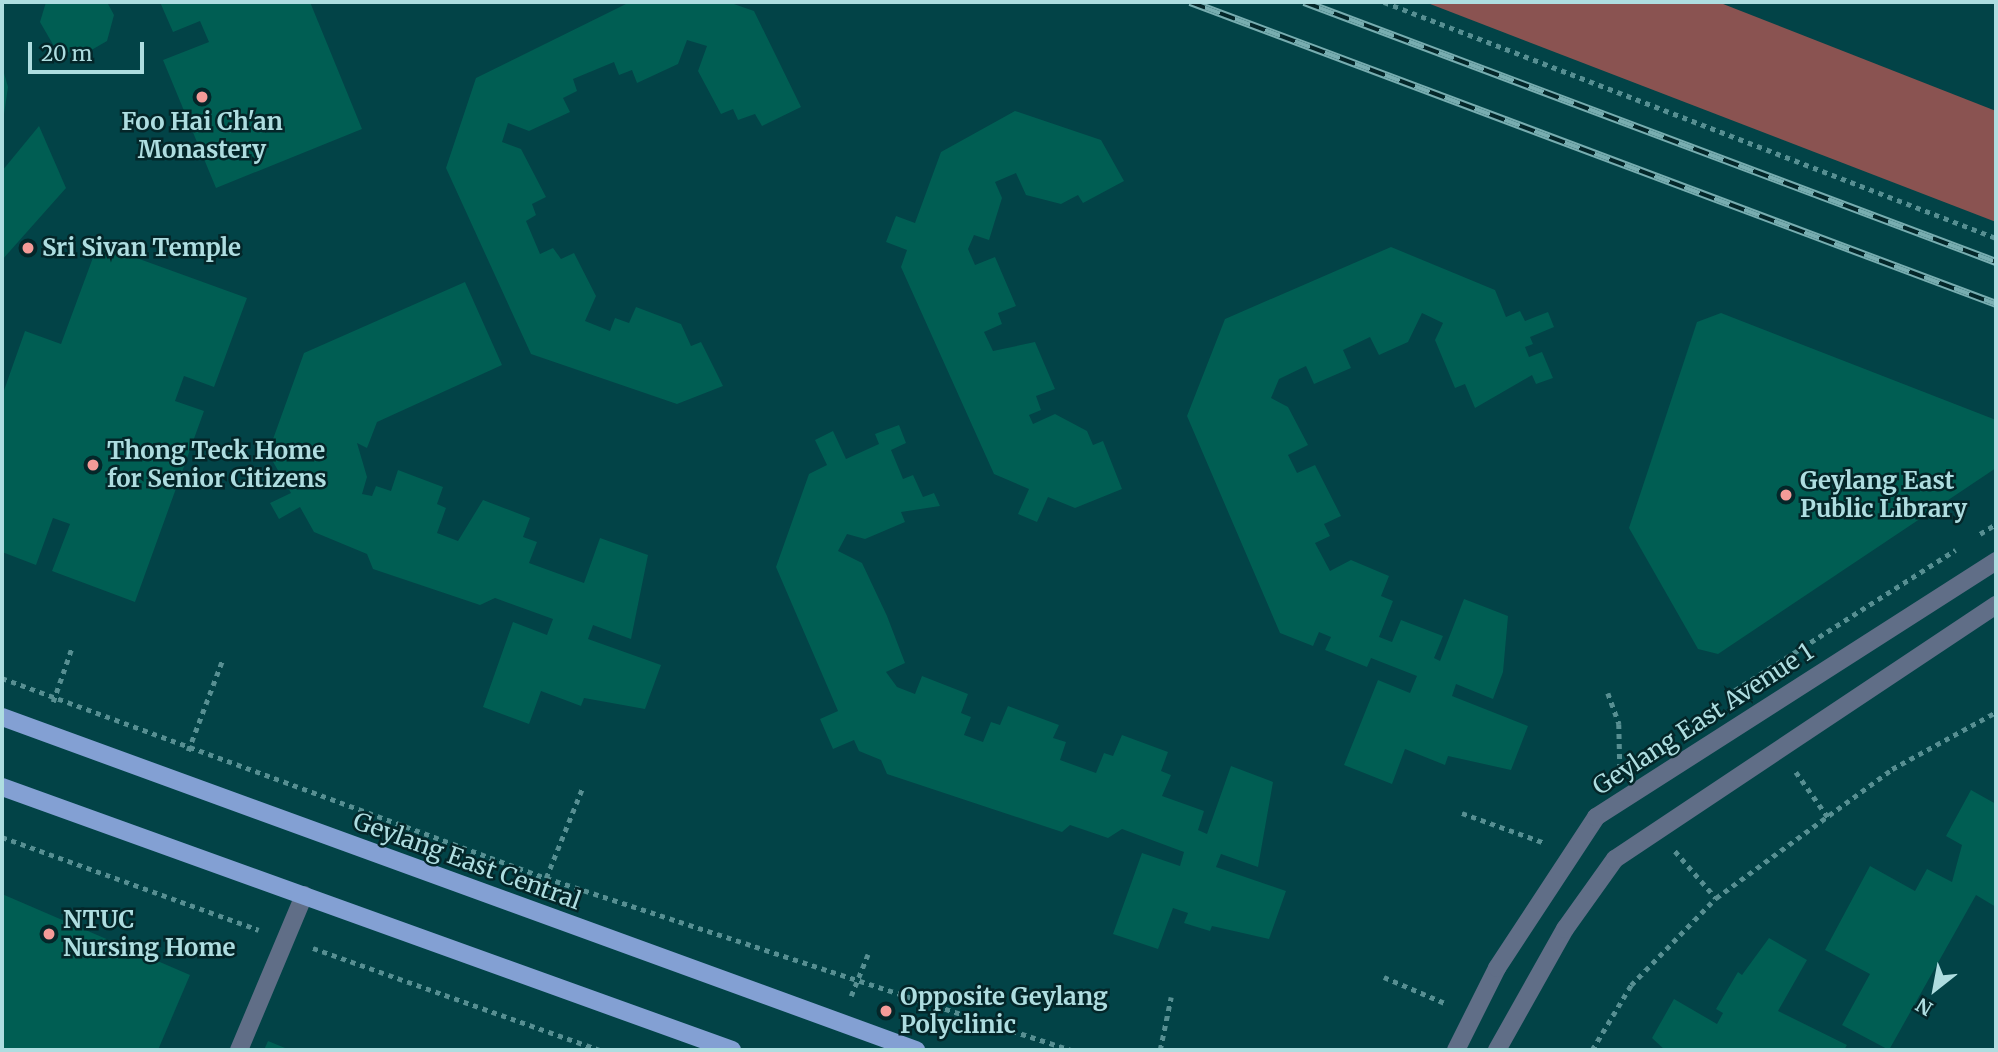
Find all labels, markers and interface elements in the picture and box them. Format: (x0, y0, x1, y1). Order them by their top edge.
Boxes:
scale bar (32, 28, 147, 72)
text: 20 m (41, 40, 92, 67)
marker: Foo Hai Ch'an Monastery (194, 89, 210, 105)
place label: Foo Hai Ch'an Monastery (121, 108, 283, 164)
place label: Sri Sivan Temple (42, 234, 241, 262)
marker: Sri Sivan Temple (20, 240, 36, 256)
place label: Thong Teck Home for Senior Citizens (107, 437, 327, 493)
marker: Thong Teck Home for Senior Citizens (85, 457, 101, 473)
place label: Geylang East Public Library (1800, 467, 1967, 523)
marker: Geylang East Public Library (1778, 487, 1794, 503)
street label: Geylang East Avenue 1 (1588, 637, 1818, 801)
street label: Geylang East Central (349, 806, 585, 916)
place label: NTUC Nursing Home (63, 906, 236, 962)
marker: NTUC Nursing Home (41, 926, 57, 942)
north arrow (1900, 954, 1970, 1024)
place label: Opposite Geylang Polyclinic (900, 983, 1108, 1039)
text: N (1912, 993, 1937, 1021)
marker: Opposite Geylang Polyclinic (878, 1003, 894, 1019)

